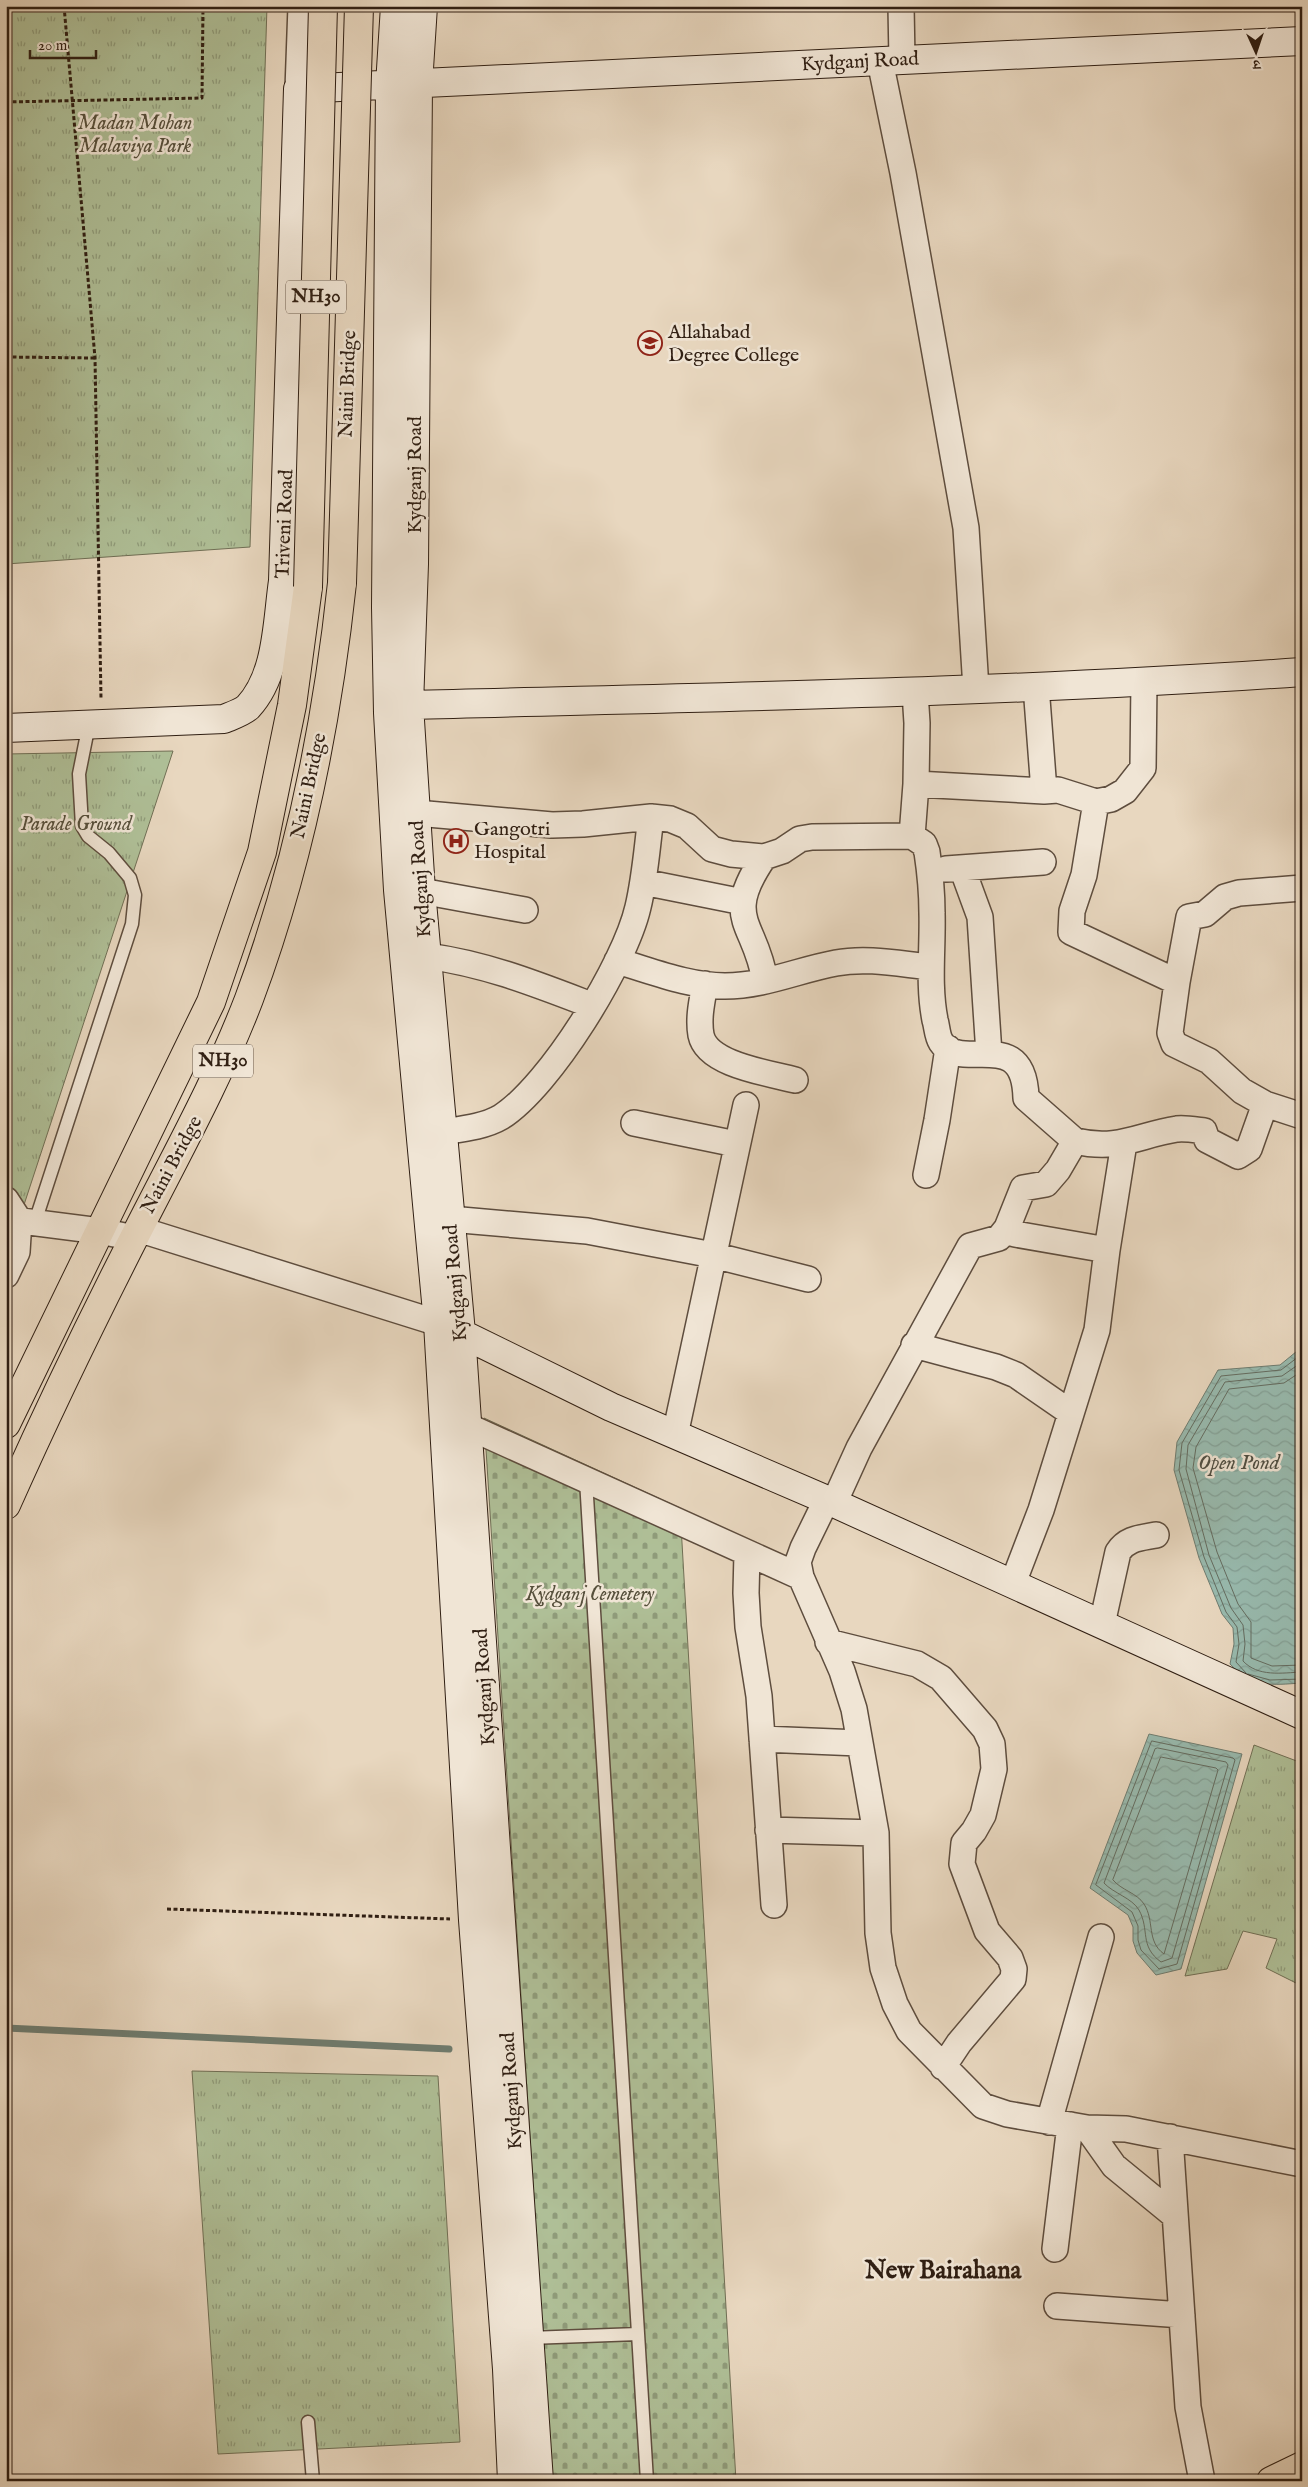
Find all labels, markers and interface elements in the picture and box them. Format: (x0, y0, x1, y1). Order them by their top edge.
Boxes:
scale bar (30, 28, 96, 60)
north arrow (1230, 28, 1280, 78)
text: 20 m (38, 36, 68, 55)
street label: Kydganj Road (801, 46, 920, 78)
text: उ (1252, 55, 1262, 73)
park label: Madan Mohan Malaviya Park (78, 111, 192, 159)
road number: NH30 (286, 280, 346, 314)
place label: Allahabad Degree College (667, 320, 799, 368)
street label: Naini Bridge (334, 330, 362, 438)
school or university icon: Allahabad Degree College (637, 330, 663, 356)
street label: Kydganj Road (403, 416, 428, 534)
street label: Triveni Road (271, 469, 299, 579)
street label: Naini Bridge (286, 731, 332, 841)
park label: Parade Ground (20, 812, 133, 837)
place label: Gangotri Hospital (474, 817, 550, 865)
street label: Kydganj Road (404, 819, 438, 939)
hospital icon: Gangotri Hospital (443, 828, 469, 854)
road number: NH30 (193, 1044, 253, 1078)
street label: Naini Bridge (136, 1112, 208, 1218)
street label: Kydganj Road (438, 1223, 474, 1343)
water label: Open Pond (1198, 1450, 1282, 1477)
park label: Kydganj Cemetery (525, 1582, 655, 1608)
street label: Kydganj Road (468, 1627, 502, 1747)
street label: Kydganj Road (495, 2031, 529, 2151)
district label: New Bairahana (864, 2255, 1022, 2287)

